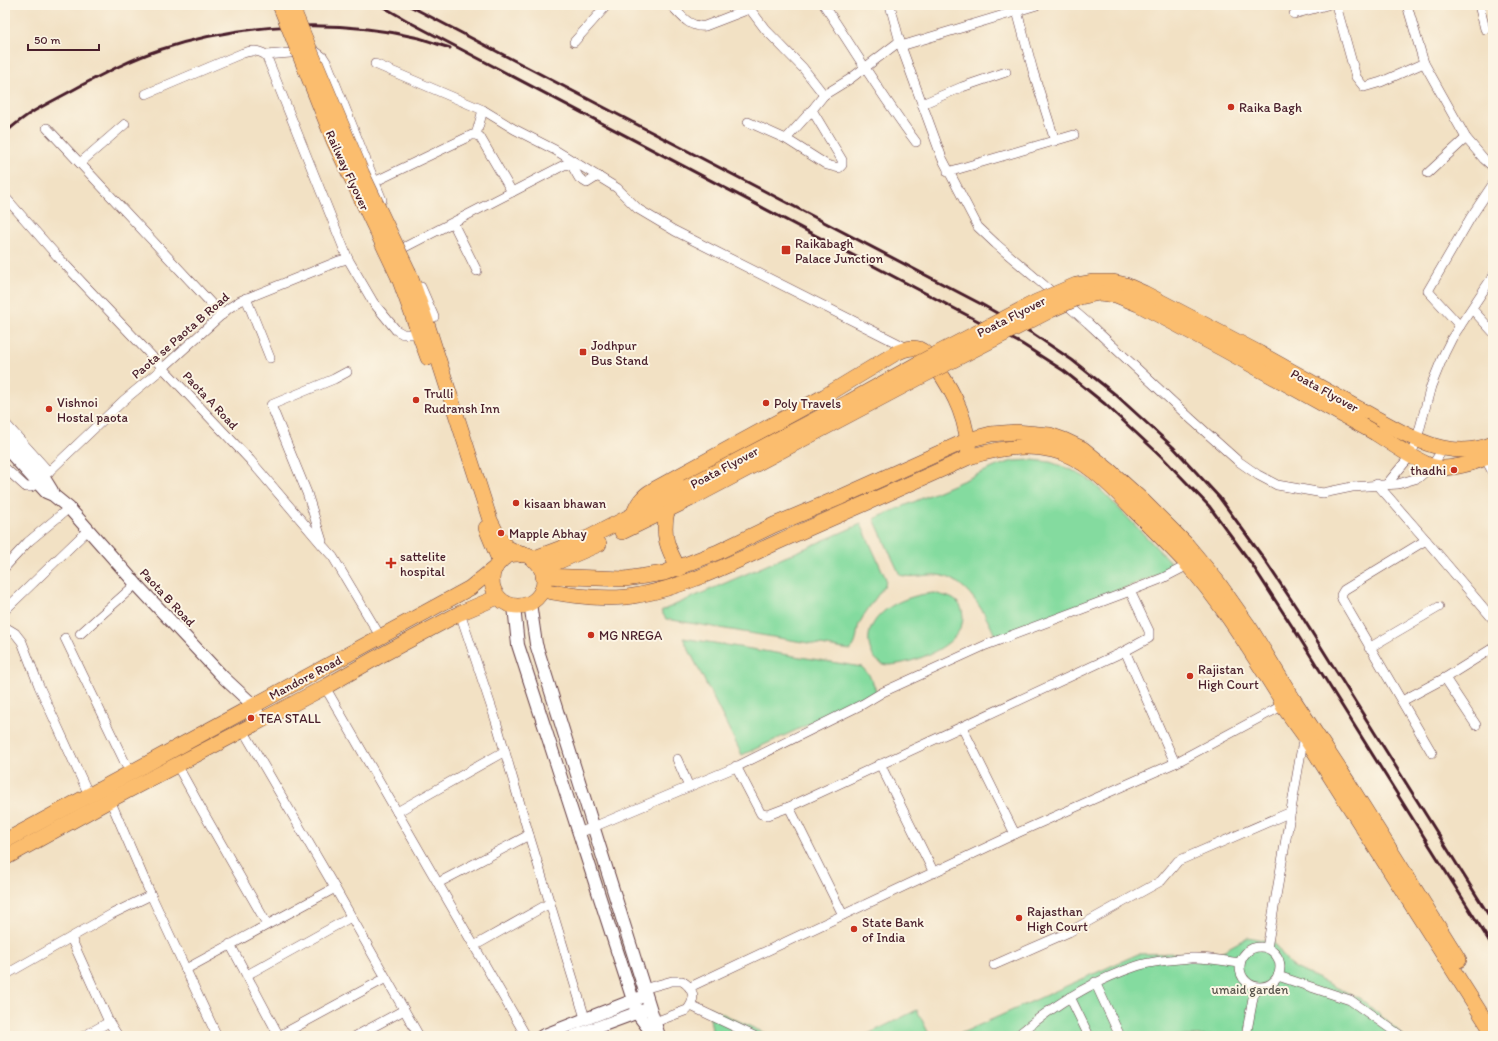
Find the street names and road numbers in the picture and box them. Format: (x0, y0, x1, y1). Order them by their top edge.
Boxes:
street label: Railway Flyover (322, 128, 373, 213)
street label: Paota se Paota B Road (128, 289, 232, 382)
street label: Poata Flyover (974, 293, 1048, 340)
street label: Poata Flyover (1288, 366, 1361, 415)
street label: Paota A Road (180, 368, 241, 433)
street label: Poata Flyover (688, 443, 761, 492)
street label: Paota B Road (137, 565, 198, 630)
street label: Mandore Road (266, 652, 344, 703)

